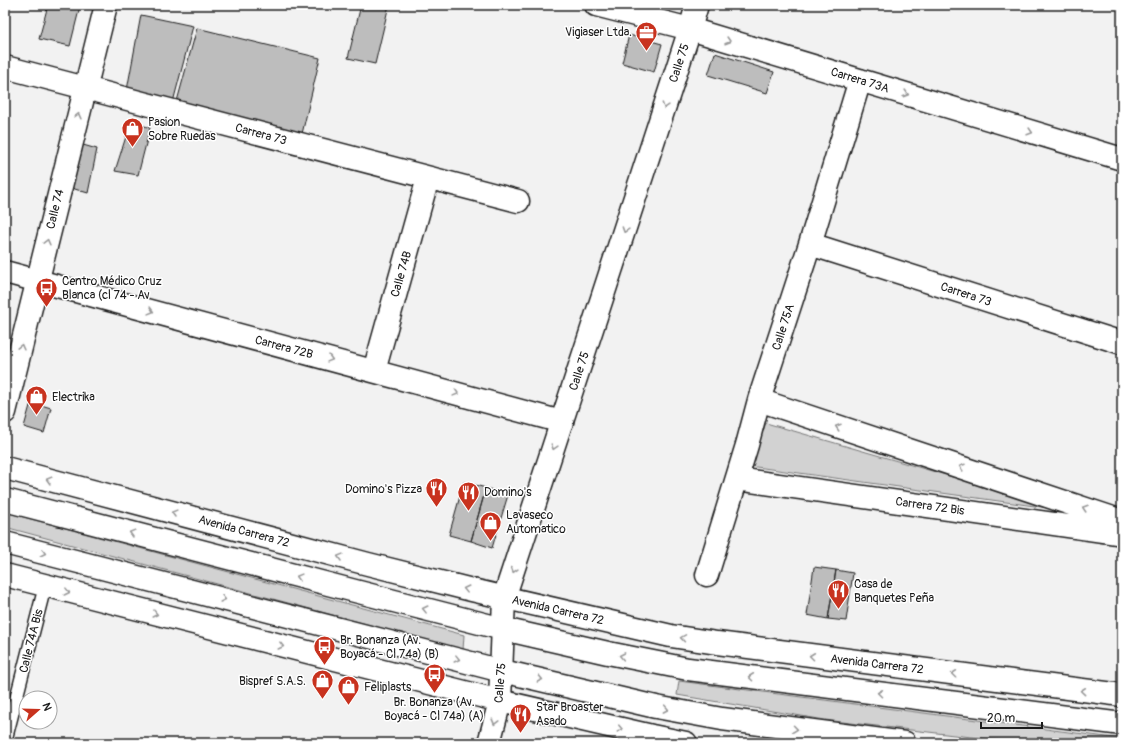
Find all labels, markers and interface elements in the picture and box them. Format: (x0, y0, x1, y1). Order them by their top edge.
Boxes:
office icon: Vigiaser Ltda. (634, 19, 660, 52)
place label: Vigiaser Ltda. (565, 25, 632, 40)
one-way arrow (724, 36, 731, 45)
street label: Calle 75 (666, 42, 693, 85)
street label: Carrera 73A (829, 64, 891, 97)
one-way arrow (902, 89, 909, 98)
one-way arrow (661, 103, 670, 110)
one-way arrow (74, 113, 82, 120)
place label: Pasion Sobre Ruedas (148, 115, 216, 144)
shop icon: Pasion Sobre Ruedas (120, 116, 146, 149)
street label: Carrera 73 (233, 120, 289, 149)
one-way arrow (1027, 127, 1034, 135)
street label: Calle 74 (43, 188, 68, 231)
one-way arrow (621, 226, 630, 233)
one-way arrow (42, 239, 51, 246)
street label: Calle 74B (388, 249, 415, 299)
place label: Centro Médico Cruz Blanca (cl 74 - Av (62, 274, 162, 303)
bus stop icon: Centro Médico Cruz Blanca (cl 74 - Av (34, 275, 60, 308)
street label: Carrera 73 (938, 279, 994, 310)
street label: Calle 75A (769, 302, 798, 352)
one-way arrow (147, 306, 154, 315)
street label: Carrera 72B (253, 333, 315, 362)
one-way arrow (16, 344, 25, 351)
street label: Calle 75 (566, 350, 593, 393)
one-way arrow (327, 354, 334, 363)
shop icon: Electrika (24, 384, 50, 417)
one-way arrow (452, 388, 459, 397)
place label: Electrika (52, 390, 95, 405)
one-way arrow (835, 423, 842, 431)
one-way arrow (550, 443, 559, 450)
one-way arrow (958, 464, 965, 472)
one-way arrow (45, 476, 52, 484)
restaurant icon: Domino's Pizza (424, 476, 450, 509)
restaurant icon: Domino's (455, 479, 481, 512)
place label: Domino's Pizza (345, 482, 422, 497)
place label: Domino's (484, 485, 532, 500)
street label: Carrera 72 Bis (894, 494, 966, 519)
one-way arrow (1082, 505, 1089, 513)
place label: Lavaseco Automatico (506, 508, 566, 537)
one-way arrow (171, 509, 178, 518)
shop icon: Lavaseco Automatico (477, 509, 503, 542)
street label: Avenida Carrera 72 (197, 512, 291, 551)
one-way arrow (129, 530, 135, 538)
one-way arrow (39, 548, 46, 557)
one-way arrow (337, 553, 344, 562)
one-way arrow (510, 567, 518, 574)
one-way arrow (295, 573, 302, 581)
place label: Casa de Banquetes Peña (854, 577, 935, 606)
restaurant icon: Casa de Banquetes Peña (825, 578, 851, 611)
one-way arrow (463, 585, 470, 594)
one-way arrow (64, 587, 71, 595)
street label: Avenida Carrera 72 (510, 593, 606, 628)
one-way arrow (219, 594, 226, 603)
one-way arrow (421, 605, 428, 613)
street label: Calle 74A Bis (16, 607, 47, 675)
one-way arrow (151, 609, 158, 618)
place label: Br. Bonanza (Av. Boyacá - Cl 74a) (B) (340, 633, 439, 662)
bus stop icon: Br. Bonanza (Av. Boyacá - Cl 74a) (B) (311, 634, 337, 667)
one-way arrow (680, 634, 686, 643)
one-way arrow (278, 641, 284, 649)
one-way arrow (808, 651, 815, 660)
street label: Avenida Carrera 72 (829, 651, 925, 678)
one-way arrow (619, 653, 625, 661)
one-way arrow (454, 654, 461, 663)
bus stop icon: Br. Bonanza (Av. Boyacá - Cl 74a) (A) (421, 662, 447, 695)
street label: Calle 75 (492, 663, 509, 704)
shop icon: Bispref S.A.S. (309, 668, 335, 701)
one-way arrow (951, 670, 957, 679)
one-way arrow (747, 673, 754, 682)
place label: Bispref S.A.S. (239, 674, 306, 689)
shop icon: Feliplasts (335, 674, 361, 707)
one-way arrow (537, 675, 543, 683)
place label: Feliplasts (364, 680, 412, 695)
one-way arrow (1080, 687, 1086, 696)
one-way arrow (876, 689, 883, 698)
north arrow (18, 690, 58, 730)
place label: Br. Bonanza (Av. Boyacá - Cl 74a) (A) (384, 695, 484, 724)
place label: Star Broaster Asado (536, 700, 604, 729)
text: N (40, 701, 54, 713)
restaurant icon: Star Broaster Asado (508, 701, 534, 734)
one-way arrow (663, 704, 670, 712)
scale bar (981, 704, 1042, 730)
text: 20 m (987, 711, 1016, 726)
one-way arrow (491, 718, 500, 725)
one-way arrow (617, 724, 623, 732)
one-way arrow (792, 724, 798, 733)

